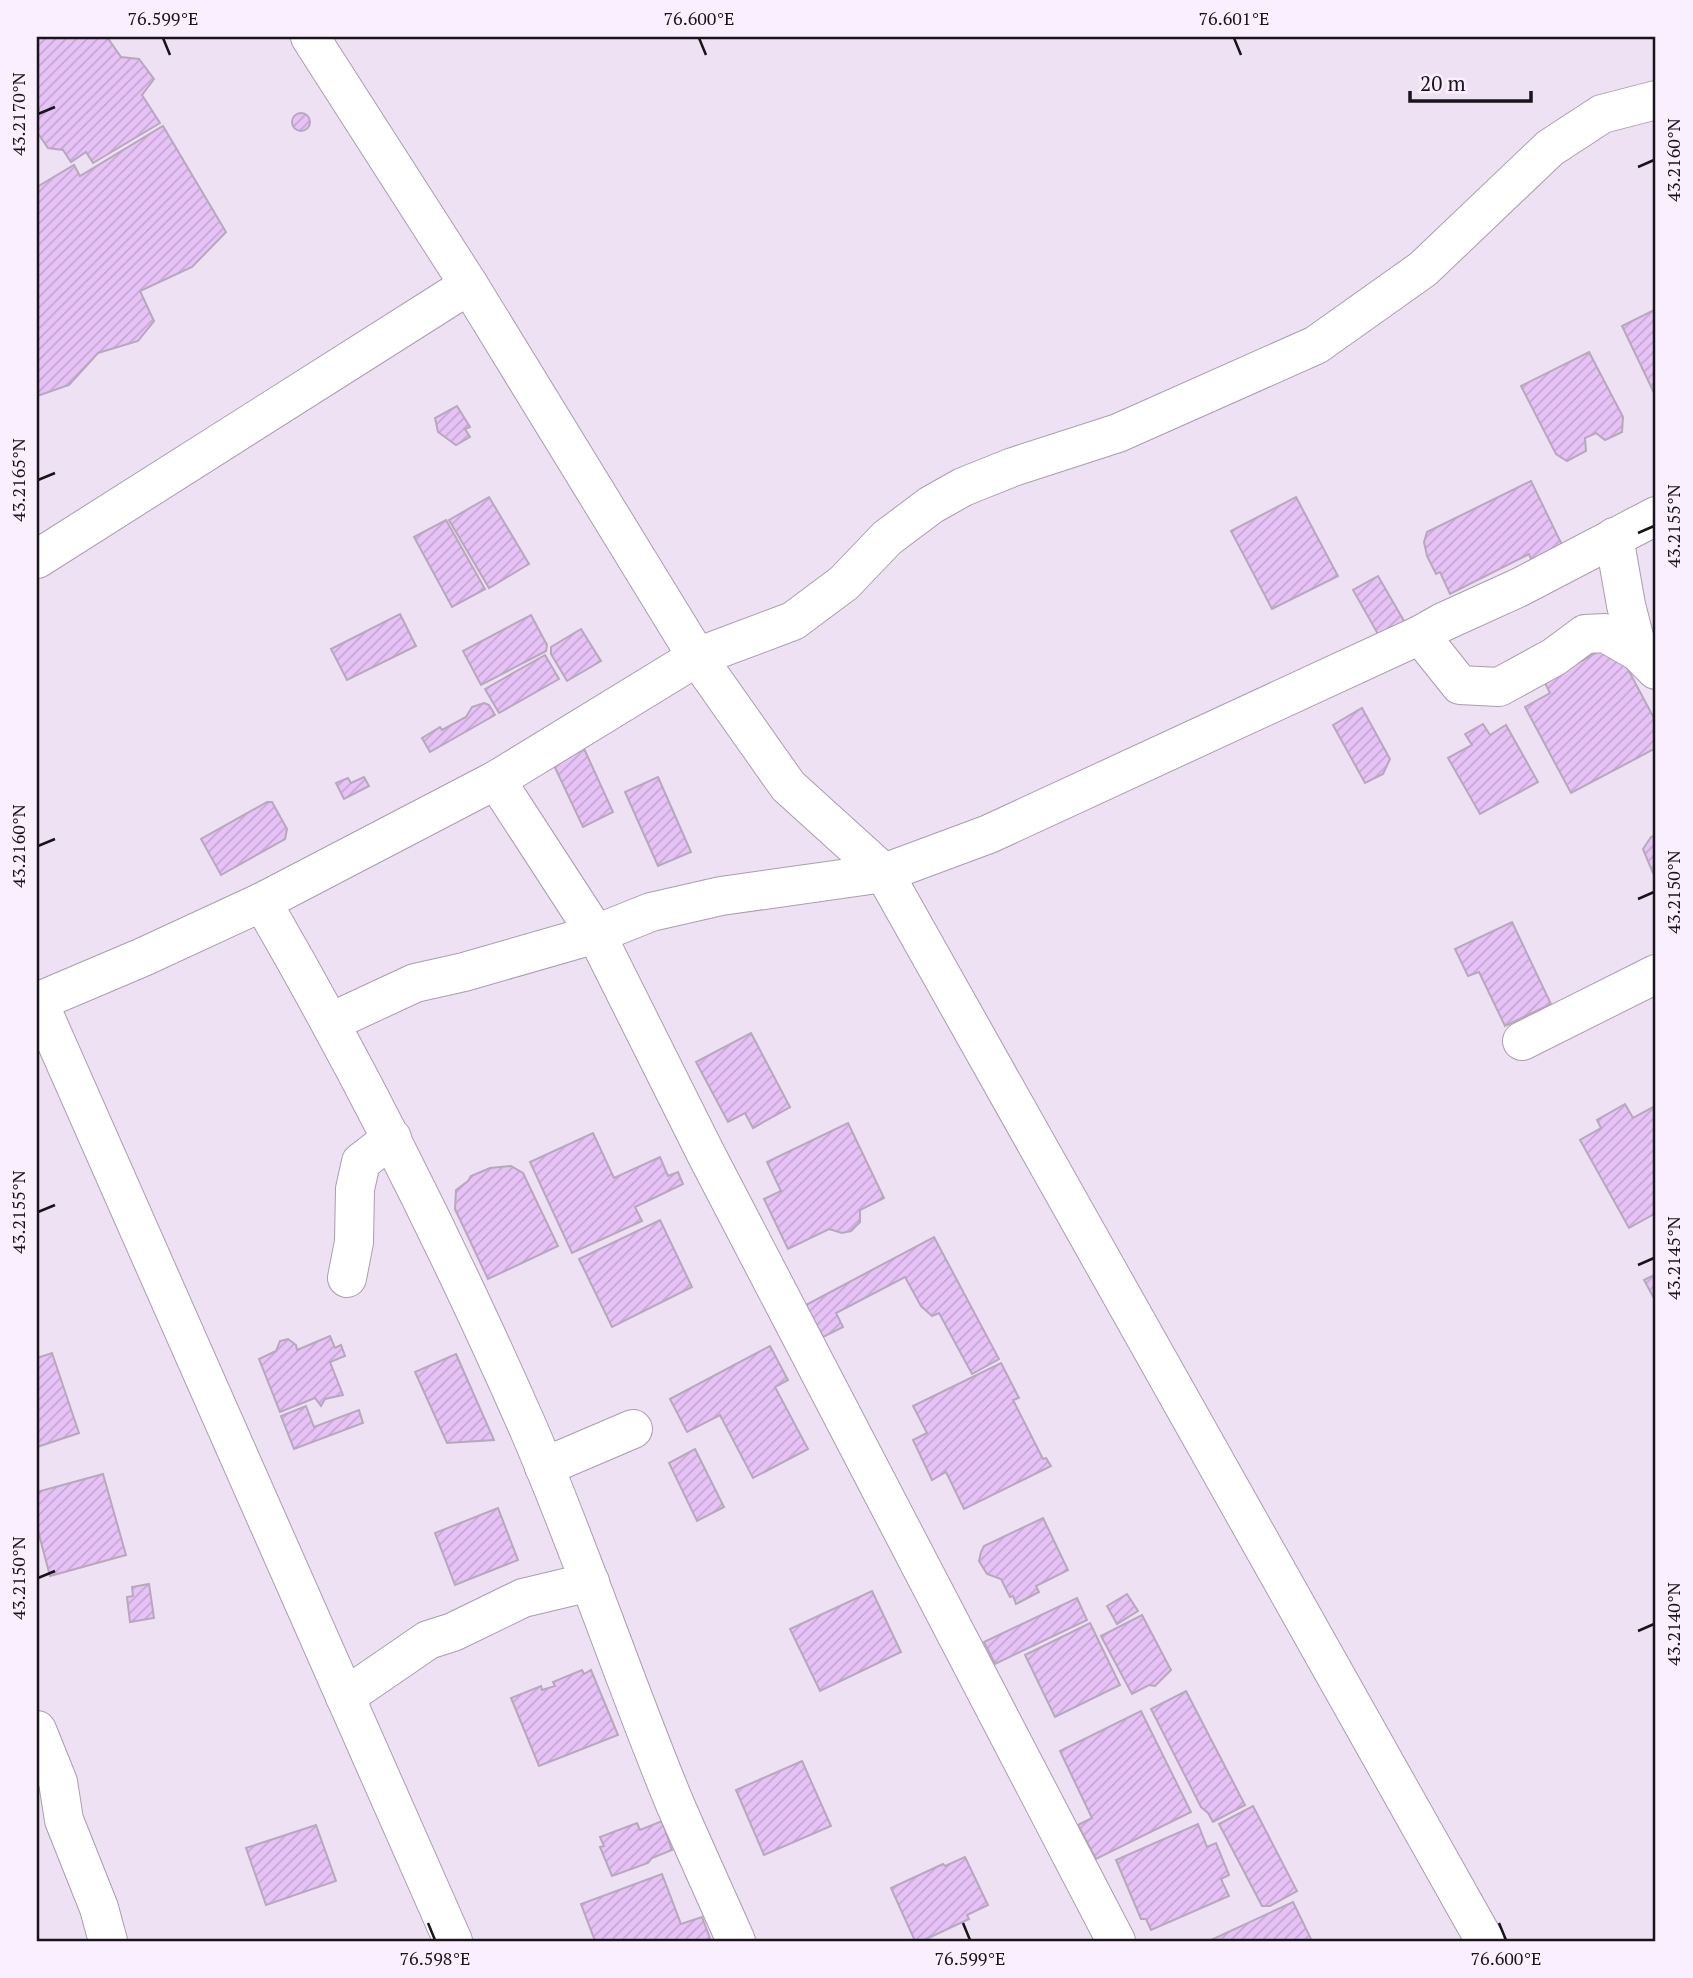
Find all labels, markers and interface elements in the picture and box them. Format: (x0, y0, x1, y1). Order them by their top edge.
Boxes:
text: 76.599°E (127, 6, 199, 30)
text: 76.600°E (663, 6, 735, 30)
text: 76.601°E (1198, 6, 1270, 30)
scale bar (1410, 60, 1530, 104)
text: 20 m (1420, 69, 1466, 97)
text: 43.2170°N (6, 72, 30, 156)
text: 43.2160°N (1661, 118, 1685, 202)
text: 43.2165°N (6, 438, 30, 522)
text: 43.2155°N (1661, 484, 1685, 568)
text: 43.2160°N (6, 804, 30, 888)
text: 43.2150°N (1661, 850, 1685, 934)
text: 43.2155°N (6, 1170, 30, 1254)
text: 43.2145°N (1661, 1216, 1685, 1300)
text: 43.2150°N (6, 1536, 30, 1620)
text: 43.2140°N (1661, 1582, 1685, 1666)
text: 76.598°E (399, 1946, 471, 1970)
text: 76.599°E (934, 1946, 1006, 1970)
text: 76.600°E (1470, 1946, 1542, 1970)

